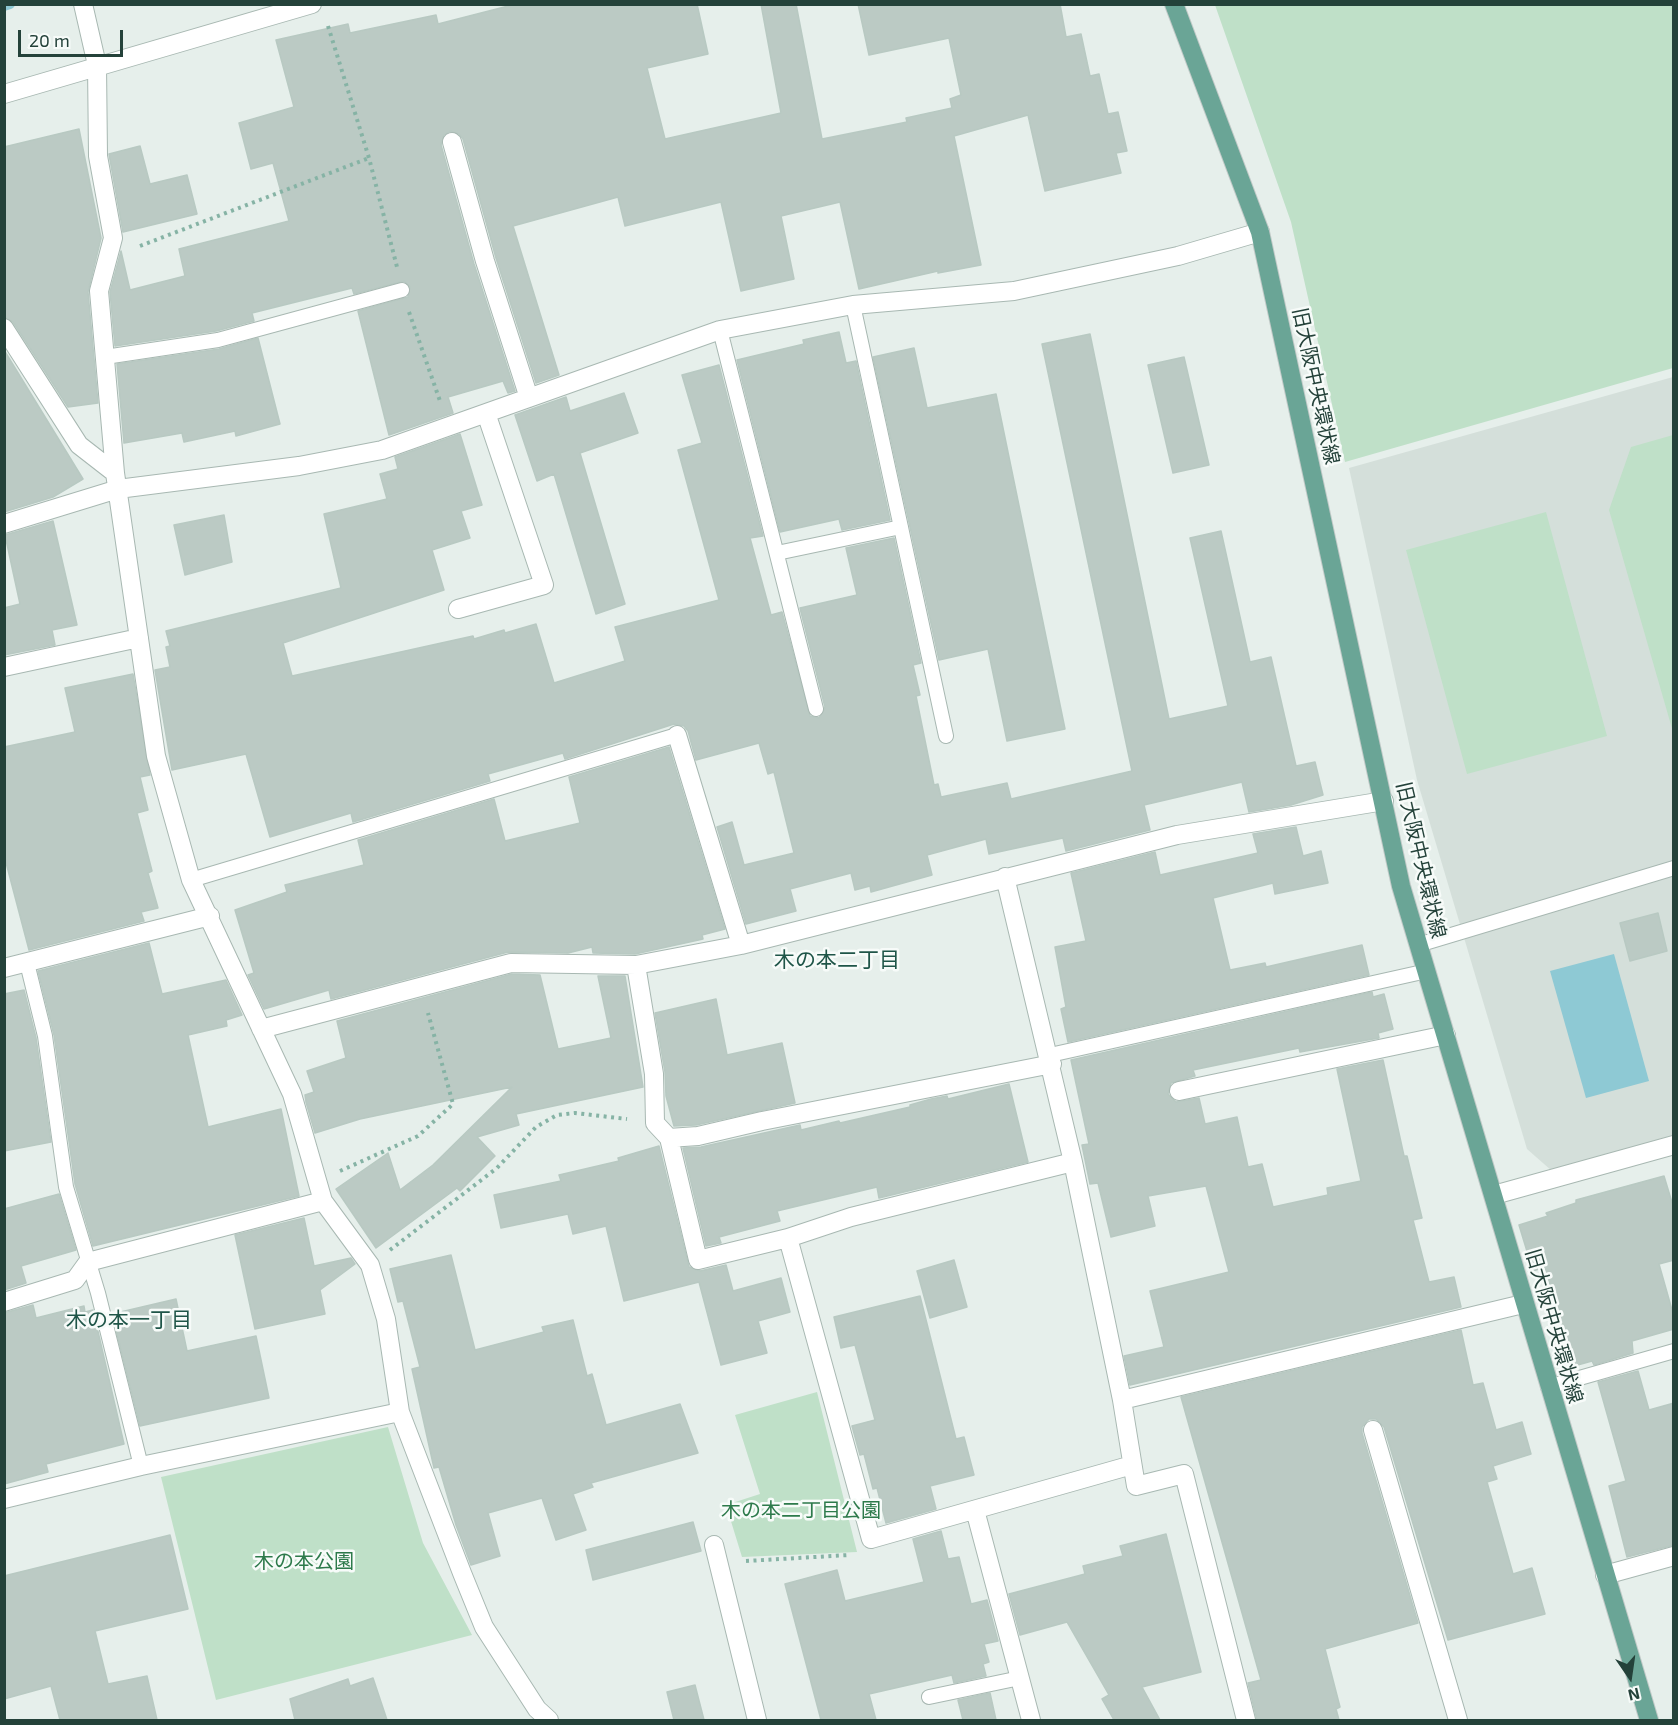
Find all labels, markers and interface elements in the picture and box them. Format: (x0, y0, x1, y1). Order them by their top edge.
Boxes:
scale bar (21, 18, 126, 56)
text: 20 m (29, 29, 70, 51)
street label: 旧大阪中央環状線 (1288, 305, 1344, 467)
street label: 旧大阪中央環状線 (1391, 779, 1451, 941)
district label: 木の本二丁目 (774, 947, 900, 973)
street label: 旧大阪中央環状線 (1520, 1246, 1588, 1406)
district label: 木の本一丁目 (66, 1307, 192, 1333)
park label: 木の本二丁目公園 (721, 1498, 881, 1522)
park label: 木の本公園 (254, 1549, 354, 1573)
north arrow (1600, 1647, 1660, 1707)
text: N (1626, 1684, 1642, 1706)

